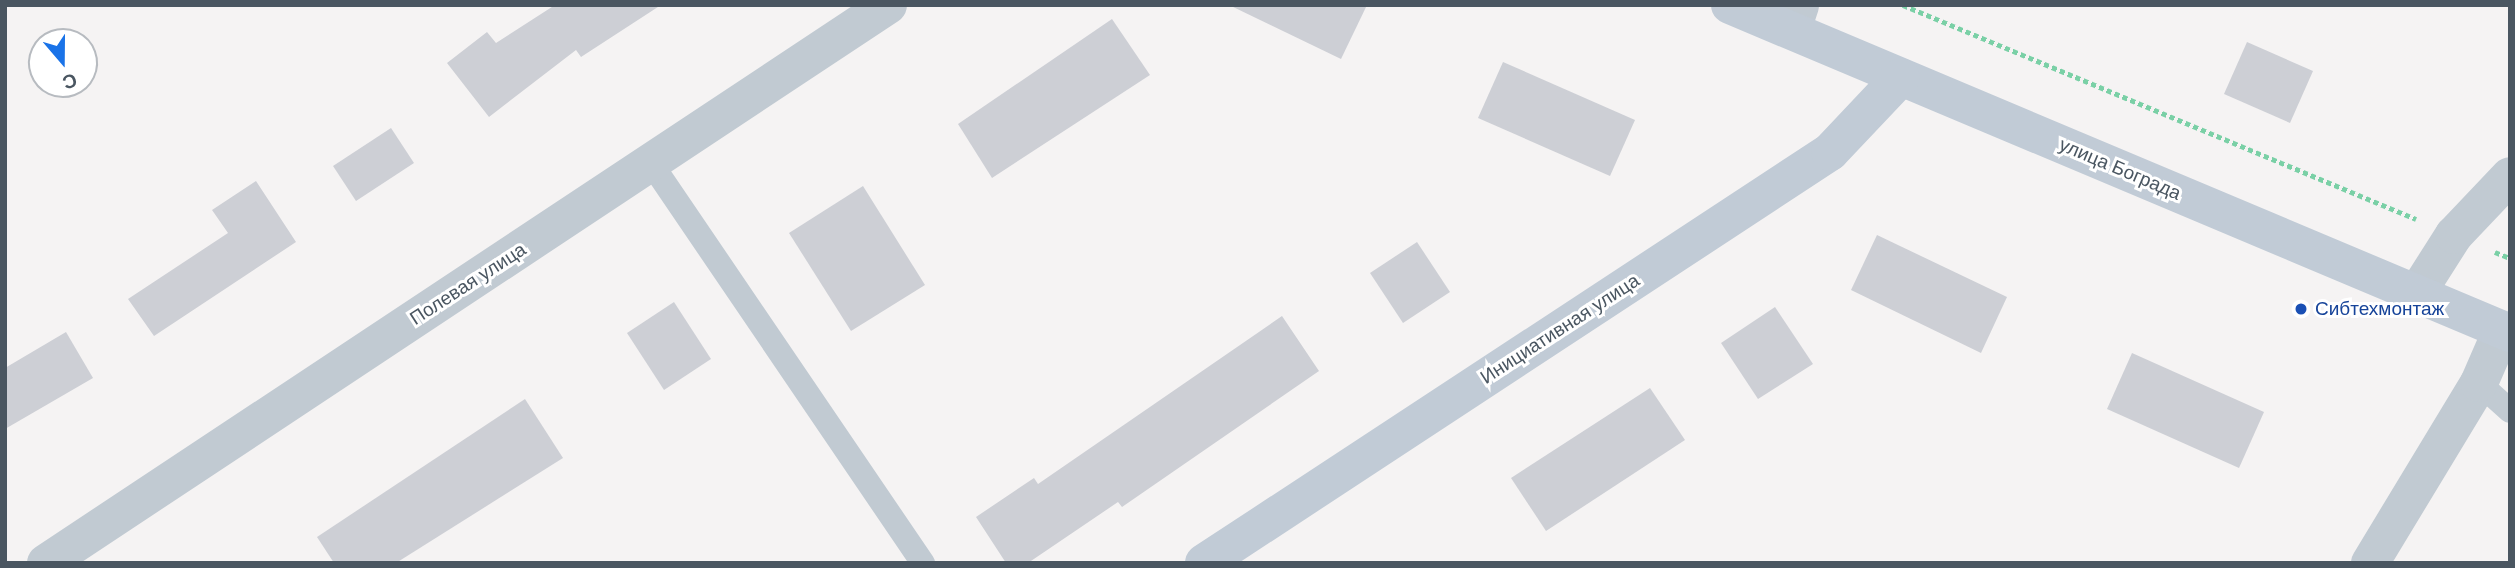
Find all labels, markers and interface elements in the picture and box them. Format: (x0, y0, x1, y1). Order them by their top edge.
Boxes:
north arrow (28, 28, 98, 98)
text: С (60, 69, 80, 94)
street label: улица Бограда (2056, 133, 2184, 205)
street label: Полевая улица (406, 238, 530, 330)
street label: Инициативная улица (1476, 269, 1644, 389)
place label: Сибтехмонтаж (2315, 298, 2444, 320)
marker: Сибтехмонтаж (2293, 301, 2309, 317)

